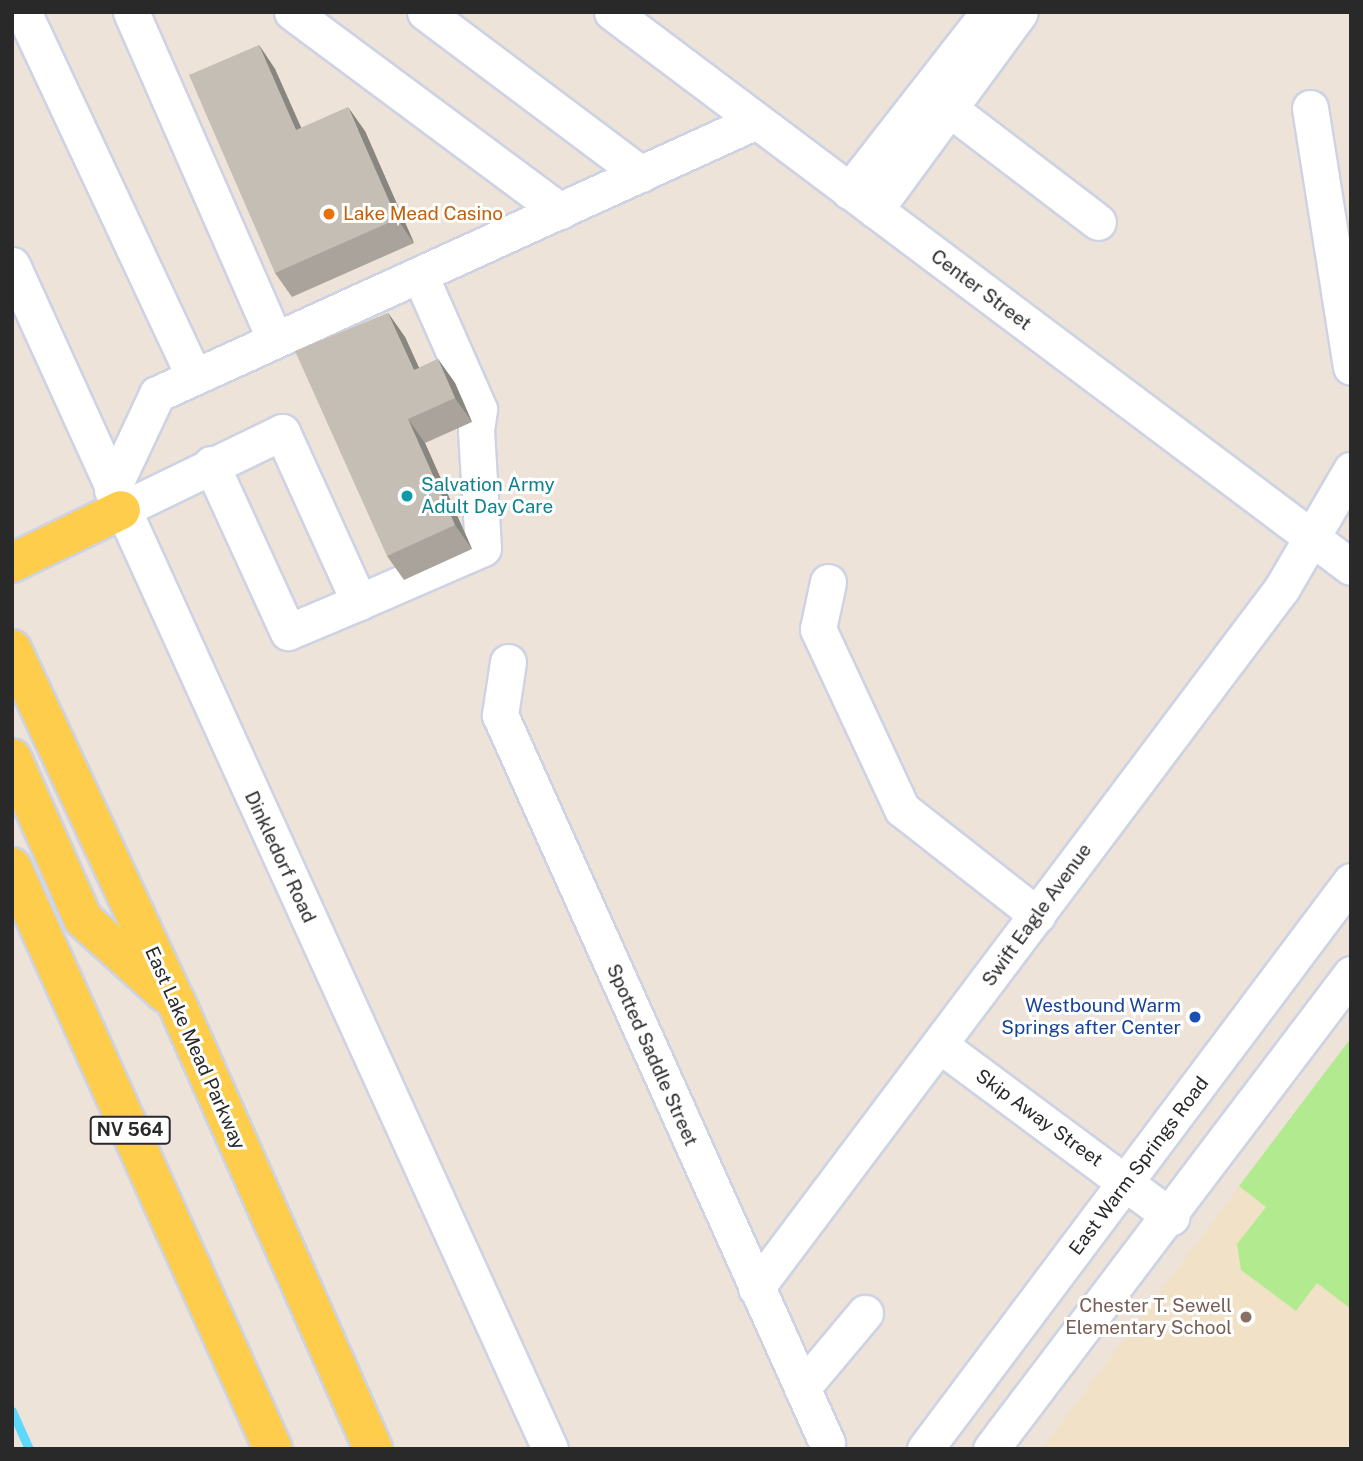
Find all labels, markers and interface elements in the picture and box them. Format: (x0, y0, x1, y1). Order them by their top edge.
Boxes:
place label: Lake Mead Casino (343, 203, 503, 225)
marker: Lake Mead Casino (321, 206, 337, 222)
street label: Center Street (926, 245, 1036, 335)
place label: Salvation Army Adult Day Care (421, 474, 555, 518)
marker: Salvation Army Adult Day Care (399, 488, 415, 504)
street label: Dinkledorf Road (240, 788, 320, 926)
street label: Swift Eagle Avenue (977, 839, 1097, 991)
street label: East Lake Mead Parkway (140, 943, 250, 1153)
street label: Spotted Saddle Street (602, 960, 702, 1150)
place label: Westbound Warm Springs after Center (1001, 995, 1181, 1039)
marker: Westbound Warm Springs after Center (1187, 1009, 1203, 1025)
street label: Skip Away Street (971, 1064, 1107, 1172)
street label: East Warm Springs Road (1064, 1072, 1214, 1260)
road number: NV 564 (88, 1115, 172, 1144)
place label: Chester T. Sewell Elementary School (1065, 1295, 1232, 1339)
marker: Chester T. Sewell Elementary School (1238, 1309, 1254, 1325)

